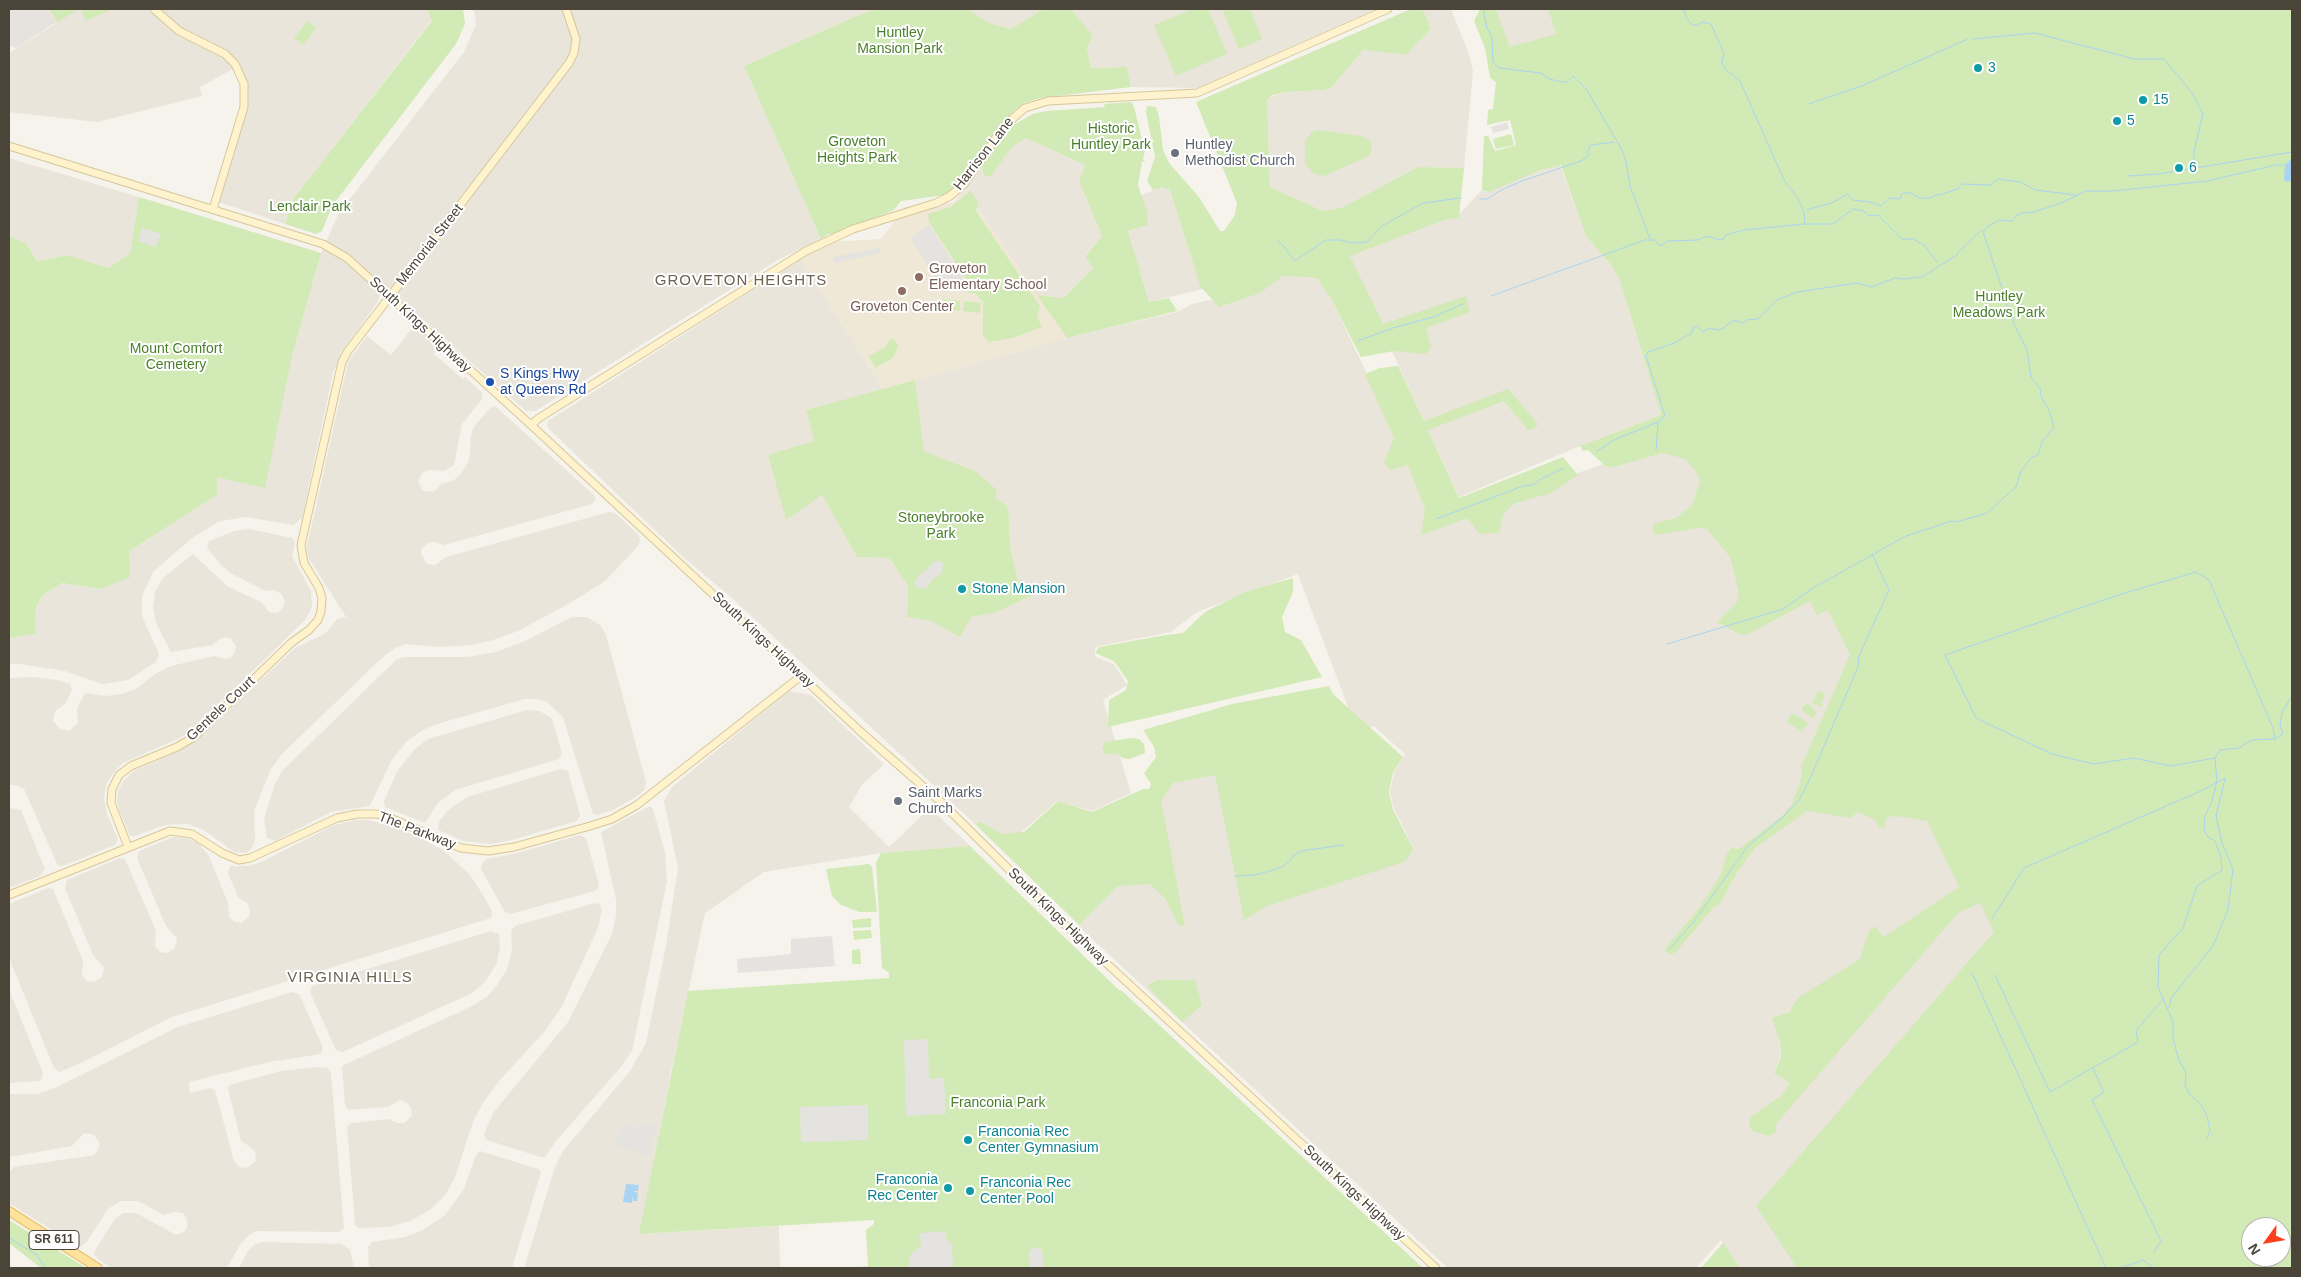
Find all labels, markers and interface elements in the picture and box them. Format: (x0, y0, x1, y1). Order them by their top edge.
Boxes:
park label: Huntley Mansion Park (857, 25, 943, 58)
place label: 3 (1988, 60, 1996, 76)
marker: 3 (1972, 62, 1984, 74)
place label: 15 (2153, 92, 2169, 108)
marker: 15 (2137, 94, 2149, 106)
place label: 5 (2127, 113, 2135, 129)
street label: Harrison Lane (950, 114, 1018, 194)
marker: 5 (2111, 115, 2123, 127)
park label: Historic Huntley Park (1071, 121, 1151, 154)
park label: Groveton Heights Park (817, 134, 897, 166)
place label: Huntley Methodist Church (1185, 137, 1295, 170)
marker: Huntley Methodist Church (1169, 147, 1181, 159)
place label: 6 (2189, 160, 2197, 176)
marker: 6 (2173, 162, 2185, 174)
park label: Lenclair Park (269, 199, 351, 215)
street label: Memorial Street (393, 201, 467, 289)
place label: Groveton Elementary School (929, 261, 1047, 294)
marker: Groveton Elementary School (913, 271, 925, 283)
district label: GROVETON HEIGHTS (653, 272, 829, 290)
street label: South Kings Highway (366, 273, 474, 377)
marker: Groveton Center (896, 285, 908, 297)
park label: Huntley Meadows Park (1953, 289, 2045, 322)
place label: Groveton Center (850, 299, 954, 315)
park label: Mount Comfort Cemetery (130, 341, 222, 374)
place label: S Kings Hwy at Queens Rd (500, 366, 586, 398)
marker: S Kings Hwy at Queens Rd (484, 376, 496, 388)
park label: Stoneybrooke Park (898, 510, 984, 542)
place label: Stone Mansion (972, 581, 1065, 597)
marker: Stone Mansion (956, 583, 968, 595)
street label: South Kings Highway (709, 588, 817, 692)
street label: Gentele Court (183, 673, 259, 745)
place label: Saint Marks Church (908, 785, 982, 818)
marker: Saint Marks Church (892, 795, 904, 807)
street label: The Parkway (376, 809, 458, 853)
street label: South Kings Highway (1004, 865, 1112, 969)
district label: VIRGINIA HILLS (285, 969, 415, 987)
park label: Franconia Park (951, 1095, 1045, 1111)
place label: Franconia Rec Center Gymnasium (978, 1124, 1099, 1156)
marker: Franconia Rec Center Gymnasium (962, 1134, 974, 1146)
street label: South Kings Highway (1300, 1141, 1408, 1245)
place label: Franconia Rec Center (867, 1172, 938, 1204)
place label: Franconia Rec Center Pool (980, 1175, 1071, 1208)
marker: Franconia Rec Center (942, 1182, 954, 1194)
marker: Franconia Rec Center Pool (964, 1185, 976, 1197)
north arrow (2241, 1217, 2291, 1267)
road number: SR 611 (29, 1230, 79, 1250)
text: N (2245, 1241, 2264, 1258)

